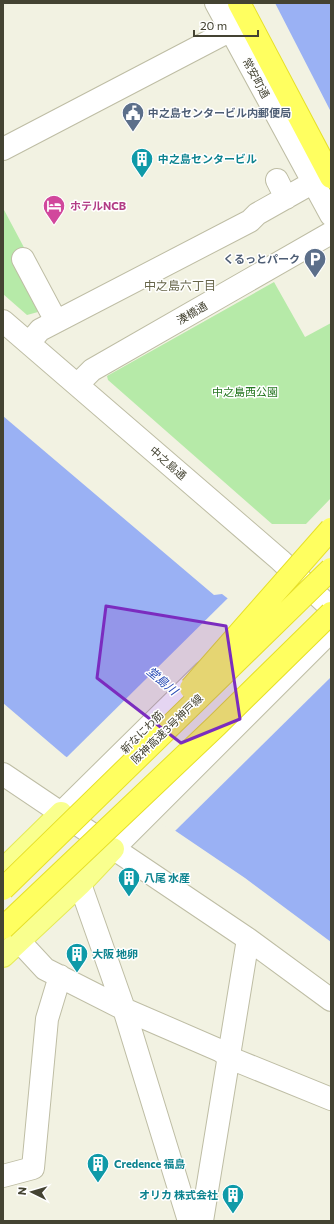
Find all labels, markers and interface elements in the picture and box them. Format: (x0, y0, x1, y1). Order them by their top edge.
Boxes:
scale bar (194, 12, 258, 38)
text: 20 m (200, 18, 227, 32)
street label: 常安町通 (240, 55, 273, 100)
public building icon: 中之島センタービル内郵便局 (120, 100, 146, 133)
place label: 中之島センタービル内郵便局 (148, 106, 291, 119)
building icon: 中之島センタービル (129, 146, 155, 179)
place label: 中之島センタービル (158, 152, 257, 165)
hotel icon: ホテルNCB (41, 193, 67, 226)
place label: ホテルNCB (70, 199, 126, 212)
parking icon: くるっとパーク (302, 246, 328, 279)
place label: くるっとパーク (223, 252, 300, 265)
district label: 中之島六丁目 (144, 278, 216, 292)
street label: 湊橋通 (174, 299, 209, 326)
park label: 中之島西公園 (212, 385, 278, 398)
street label: 中之島通 (147, 443, 189, 482)
water label: 堂島川 (144, 663, 182, 698)
street label: 阪神高速3号神戸線 (128, 691, 205, 766)
street label: 新なにわ筋 (118, 708, 166, 756)
building icon: 八尾 水産 (116, 865, 142, 898)
place label: 八尾 水産 (144, 871, 190, 884)
building icon: 大阪 地卵 (64, 941, 90, 974)
place label: 大阪 地卵 (92, 947, 138, 960)
building icon: Credence 福島 (85, 1151, 111, 1184)
place label: Credence 福島 (114, 1157, 186, 1170)
north arrow (12, 1172, 52, 1212)
building icon: オリカ 株式会社 (220, 1182, 246, 1215)
text: N (15, 1186, 28, 1196)
place label: オリカ 株式会社 (139, 1188, 218, 1201)

